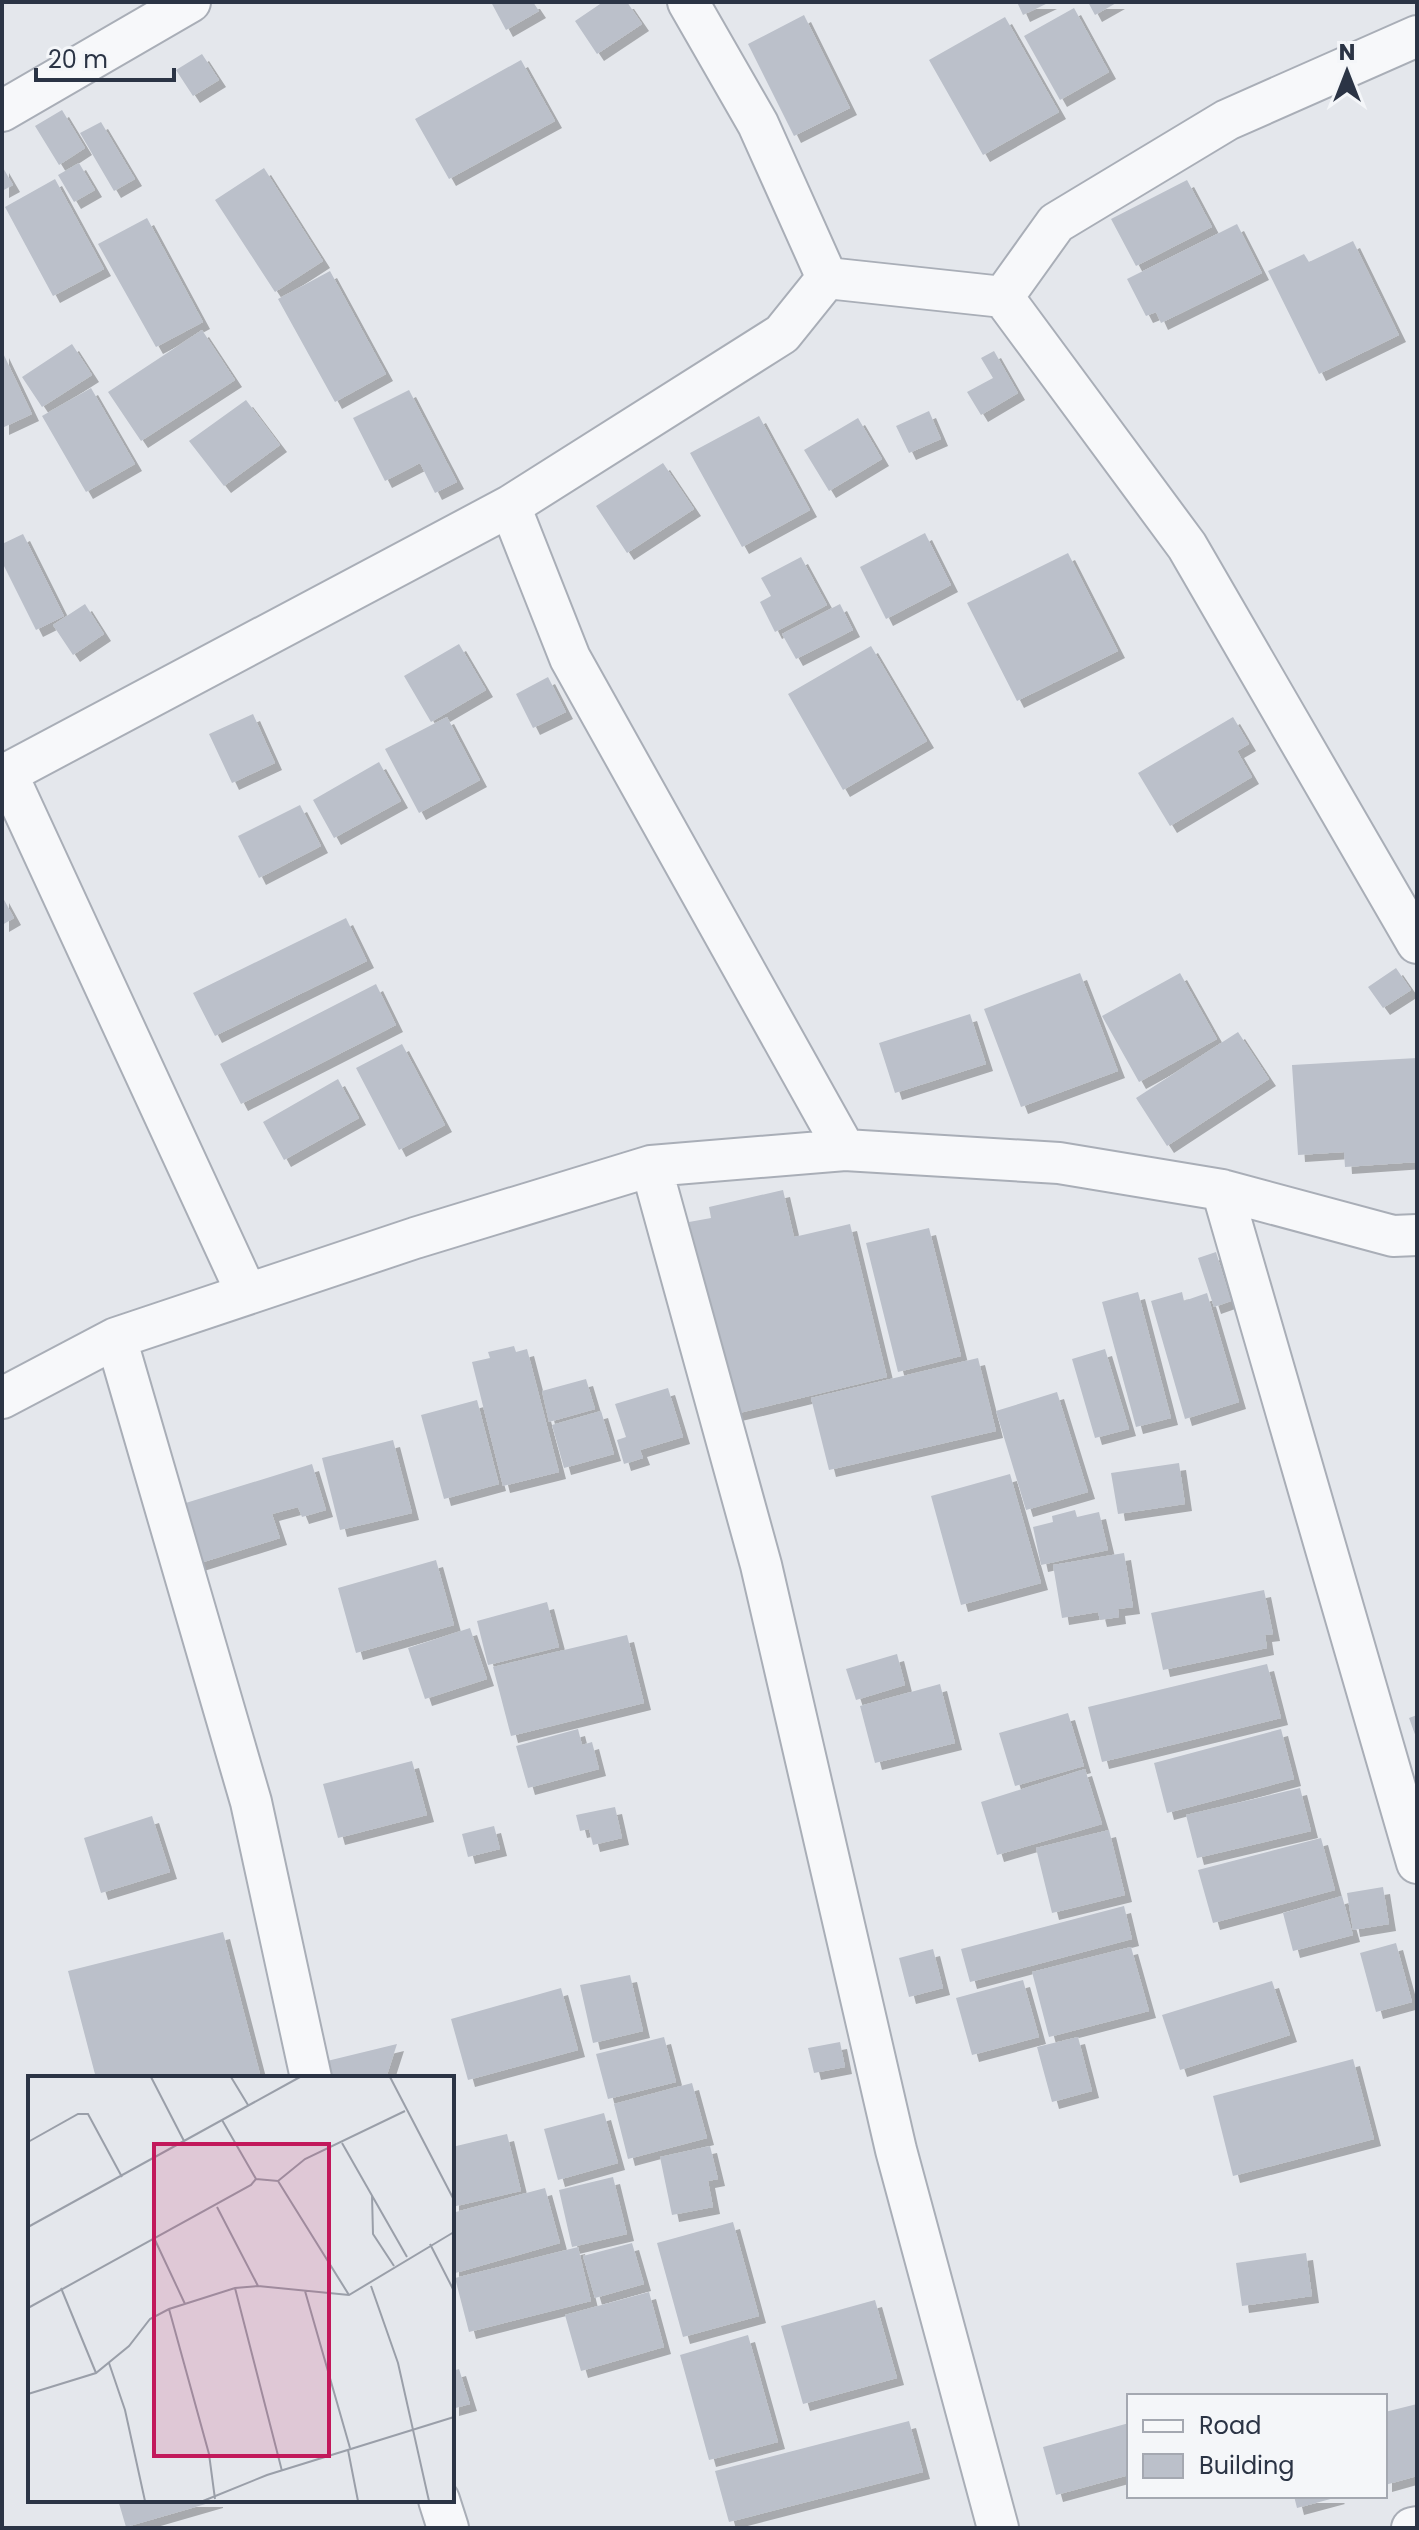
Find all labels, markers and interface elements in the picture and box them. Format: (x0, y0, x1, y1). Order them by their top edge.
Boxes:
scale bar (36, 32, 174, 82)
north arrow (1307, 32, 1387, 112)
text: N (1339, 37, 1355, 68)
text: 20 m (48, 43, 108, 76)
inset map (28, 2076, 454, 2502)
legend (1127, 2394, 1387, 2498)
text: Road (1199, 2409, 1261, 2442)
text: Building (1199, 2449, 1295, 2482)

